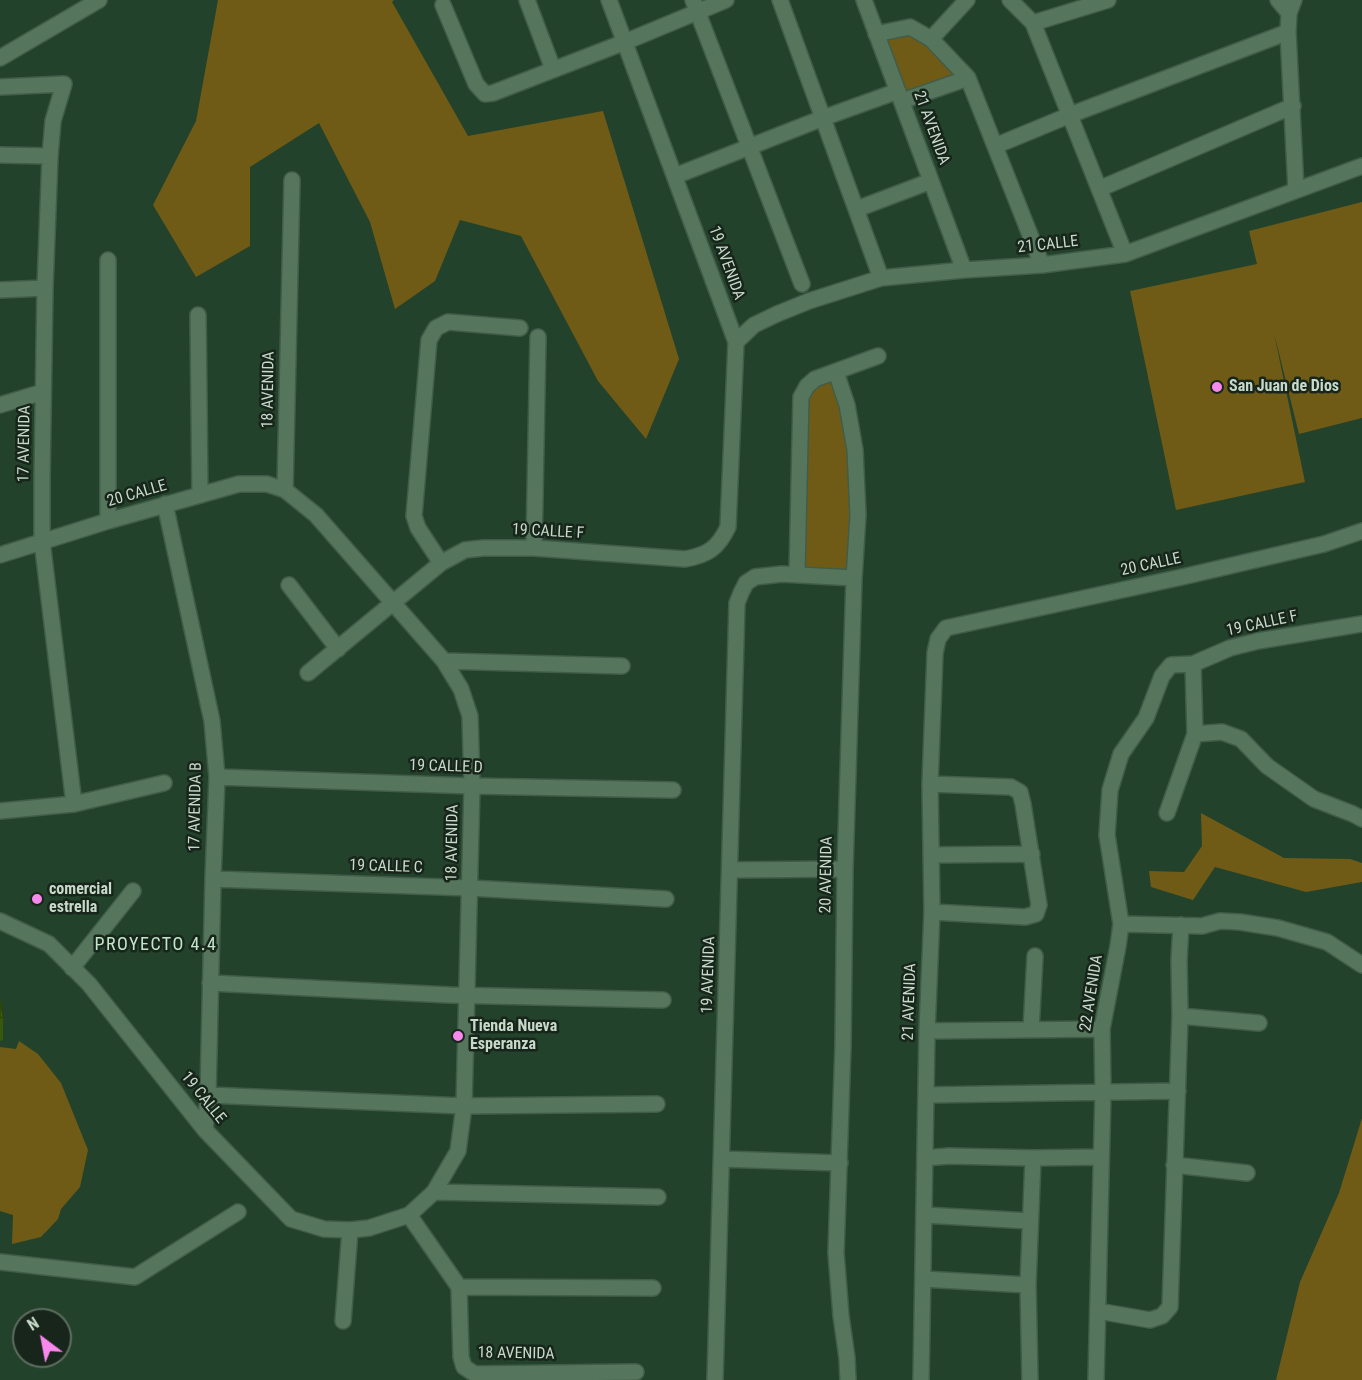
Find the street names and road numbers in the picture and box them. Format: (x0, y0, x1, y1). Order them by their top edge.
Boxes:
street label: 21 AVENIDA (909, 89, 953, 167)
street label: 19 AVENIDA (704, 224, 748, 302)
street label: 21 CALLE (1017, 232, 1079, 258)
street label: 18 AVENIDA (259, 351, 279, 429)
street label: 17 AVENIDA (15, 405, 35, 483)
street label: 20 CALLE (105, 476, 169, 512)
street label: 19 CALLE F (511, 521, 585, 543)
street label: 20 CALLE (1119, 549, 1183, 581)
street label: 19 CALLE F (1225, 607, 1299, 641)
street label: 19 CALLE D (409, 756, 483, 778)
street label: 17 AVENIDA B (186, 762, 206, 852)
street label: 18 AVENIDA (443, 804, 463, 882)
street label: 20 AVENIDA (817, 836, 837, 914)
street label: 19 CALLE C (349, 856, 423, 878)
street label: 19 AVENIDA (698, 936, 720, 1014)
street label: 22 AVENIDA (1076, 953, 1108, 1033)
street label: 21 AVENIDA (899, 963, 921, 1041)
street label: 19 CALLE (176, 1068, 230, 1128)
street label: 18 AVENIDA (477, 1344, 555, 1364)

